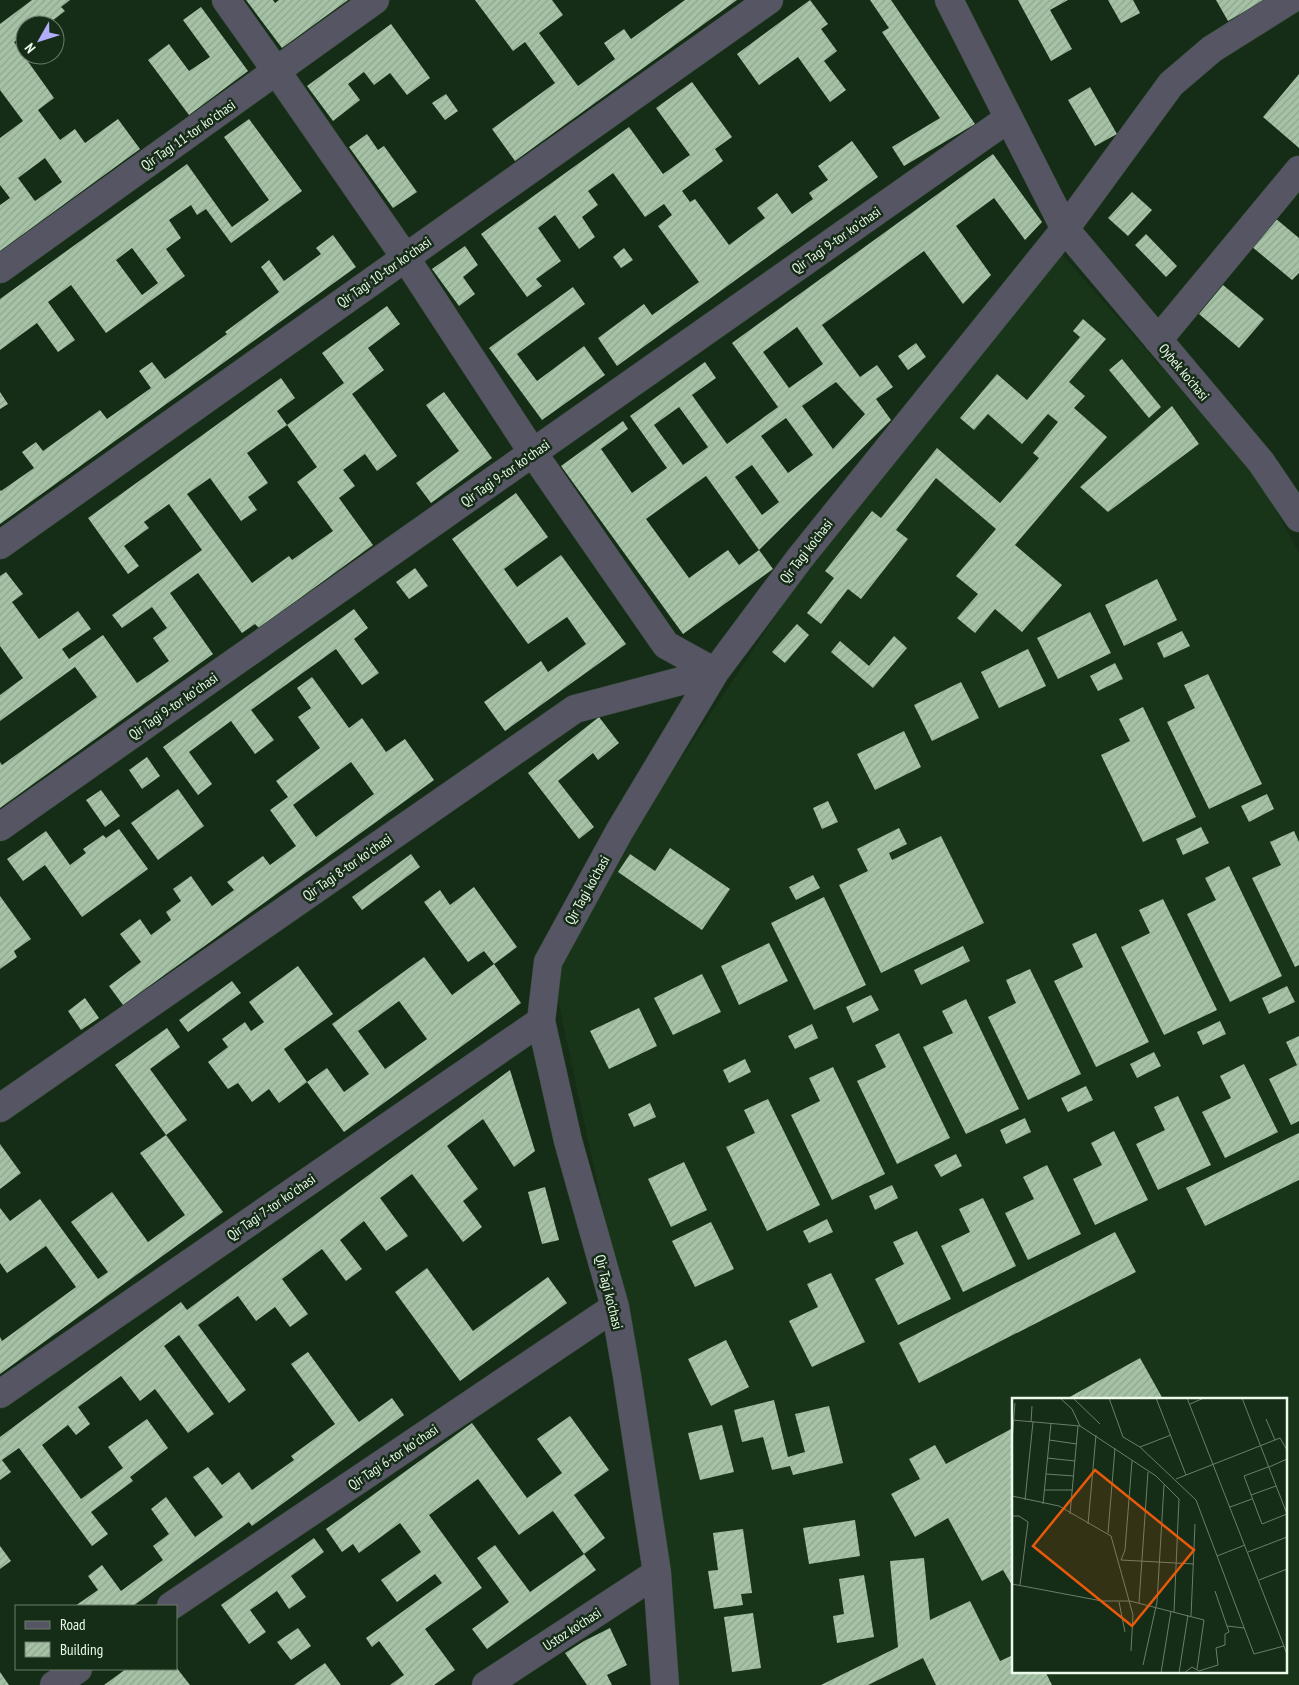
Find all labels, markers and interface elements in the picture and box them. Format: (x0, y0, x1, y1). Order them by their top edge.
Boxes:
north arrow (15, 15, 65, 65)
text: N (21, 40, 39, 57)
street label: Qir Tagi 11-tor koʼchasi (137, 96, 239, 174)
street label: Qir Tagi 9-tor koʼchasi (788, 203, 884, 277)
street label: Qir Tagi 10-tor koʼchasi (333, 233, 435, 311)
street label: Oybek ko'chasi (1155, 340, 1213, 404)
street label: Qir Tagi 9-tor koʼchasi (457, 436, 553, 510)
street label: Qir Tagi ko'chasi (775, 515, 837, 587)
street label: Qir Tagi 9-tor koʼchasi (125, 669, 221, 743)
street label: Qir Tagi 8-tor koʼchasi (299, 830, 395, 904)
street label: Qir Tagi ko'chasi (561, 852, 613, 928)
street label: Qir Tagi 7-tor koʼchasi (223, 1170, 319, 1244)
street label: Qir Tagi ko'chasi (591, 1253, 627, 1331)
inset map (1012, 1398, 1286, 1672)
street label: Qir Tagi 6-tor koʼchasi (344, 1420, 442, 1494)
street label: Ustoz ko'chasi (539, 1604, 605, 1654)
legend (15, 1605, 178, 1670)
text: Road (60, 1615, 86, 1634)
text: Building (60, 1640, 103, 1659)

